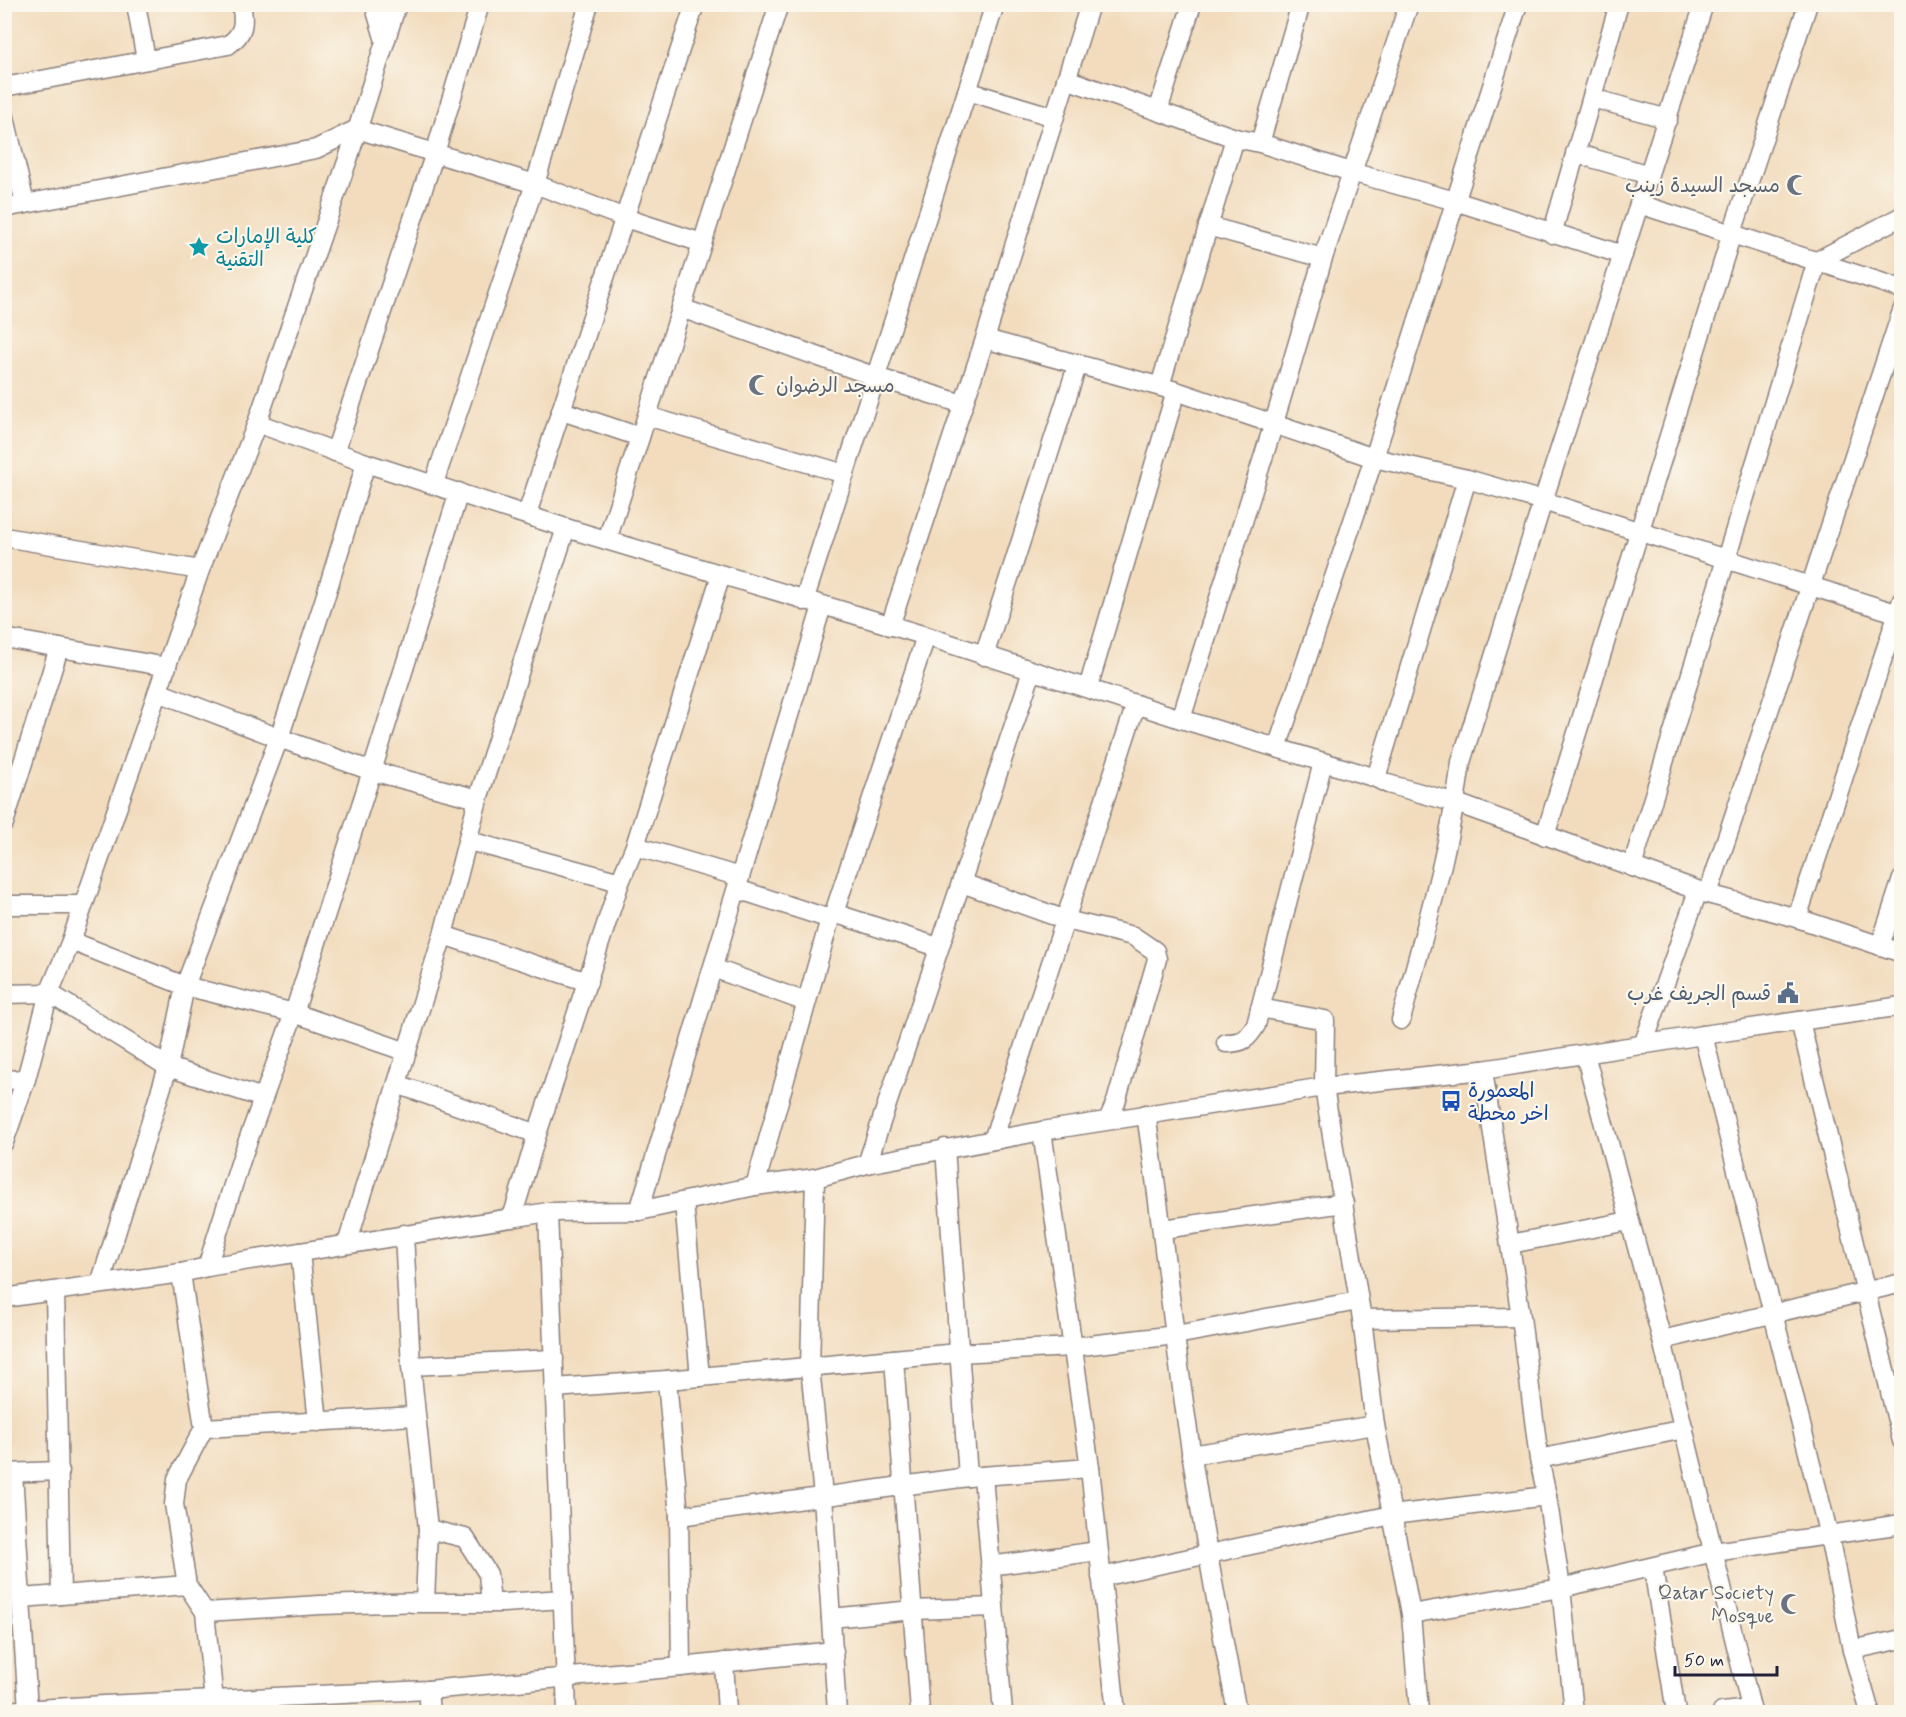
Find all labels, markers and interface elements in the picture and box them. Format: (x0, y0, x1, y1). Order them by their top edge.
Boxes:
place label: مسجد السيدة زينب (1625, 173, 1780, 200)
mosque icon: مسجد السيدة زينب (1785, 173, 1809, 197)
place label: كلية الإمارات التقنية (216, 224, 317, 274)
place icon: كلية الإمارات التقنية (187, 235, 211, 259)
mosque icon: مسجد الرضوان (747, 373, 771, 397)
place label: مسجد الرضوان (776, 373, 895, 400)
place label: قسم الجريف غرب (1627, 981, 1771, 1008)
public building icon: قسم الجريف غرب (1776, 981, 1800, 1005)
place label: المعمورة اخر محطة (1468, 1078, 1549, 1128)
bus stop icon: المعمورة اخر محطة (1439, 1089, 1463, 1113)
place label: Qatar Society Mosque (1658, 1580, 1774, 1630)
mosque icon: Qatar Society Mosque (1779, 1592, 1803, 1616)
scale bar (1675, 1639, 1777, 1677)
text: 50 m (1684, 1649, 1724, 1673)

